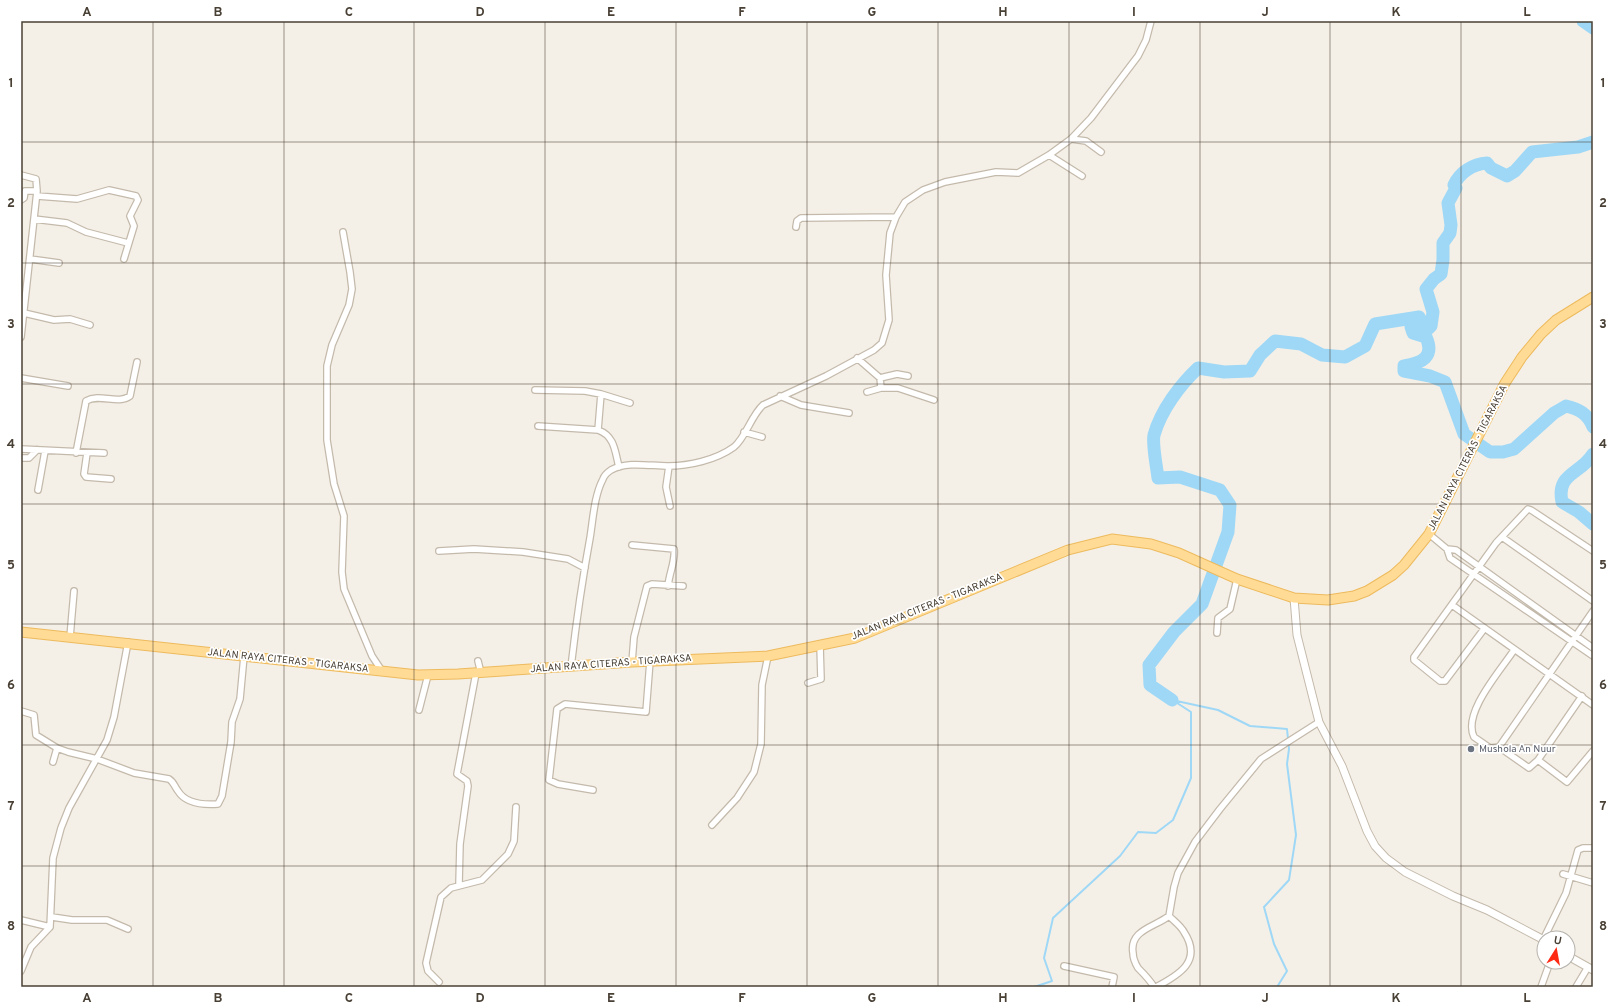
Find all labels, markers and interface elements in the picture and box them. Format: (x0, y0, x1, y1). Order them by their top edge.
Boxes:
text: A (82, 5, 92, 21)
text: B (214, 5, 223, 21)
text: C (345, 5, 353, 21)
text: D (475, 5, 485, 21)
text: E (607, 5, 615, 21)
text: F (738, 5, 746, 21)
text: G (868, 5, 877, 21)
text: H (998, 5, 1008, 21)
text: I (1132, 5, 1136, 21)
text: J (1261, 5, 1269, 21)
text: K (1391, 5, 1401, 21)
text: L (1523, 5, 1531, 21)
text: 1 (8, 76, 14, 92)
text: 1 (1600, 76, 1606, 92)
text: 2 (7, 196, 15, 212)
text: 2 (1599, 196, 1607, 212)
text: 3 (7, 317, 15, 333)
text: 3 (1599, 317, 1607, 333)
street label: JALAN RAYA CITERAS - TIGARAKSA (1425, 383, 1511, 533)
text: 4 (7, 437, 15, 453)
text: 4 (1599, 437, 1607, 453)
text: 5 (7, 558, 15, 574)
text: 5 (1599, 558, 1607, 574)
street label: JALAN RAYA CITERAS - TIGARAKSA (850, 571, 1005, 643)
street label: JALAN RAYA CITERAS - TIGARAKSA (207, 646, 369, 676)
street label: JALAN RAYA CITERAS - TIGARAKSA (530, 652, 692, 676)
text: 6 (7, 678, 15, 694)
text: 6 (1599, 678, 1607, 694)
place label: Mushola An Nuur (1479, 743, 1556, 756)
marker: Mushola An Nuur (1466, 744, 1476, 754)
text: 7 (8, 799, 15, 815)
text: 7 (1600, 799, 1607, 815)
text: 8 (7, 919, 15, 935)
text: 8 (1599, 919, 1607, 935)
north arrow (1536, 930, 1576, 970)
text: U (1553, 934, 1563, 949)
text: A (82, 991, 92, 1007)
text: B (214, 991, 223, 1007)
text: C (345, 991, 353, 1007)
text: D (475, 991, 485, 1007)
text: E (607, 991, 615, 1007)
text: F (738, 991, 746, 1007)
text: G (868, 991, 877, 1007)
text: H (998, 991, 1008, 1007)
text: I (1132, 991, 1136, 1007)
text: J (1261, 991, 1269, 1007)
text: K (1391, 991, 1401, 1007)
text: L (1523, 991, 1531, 1007)

